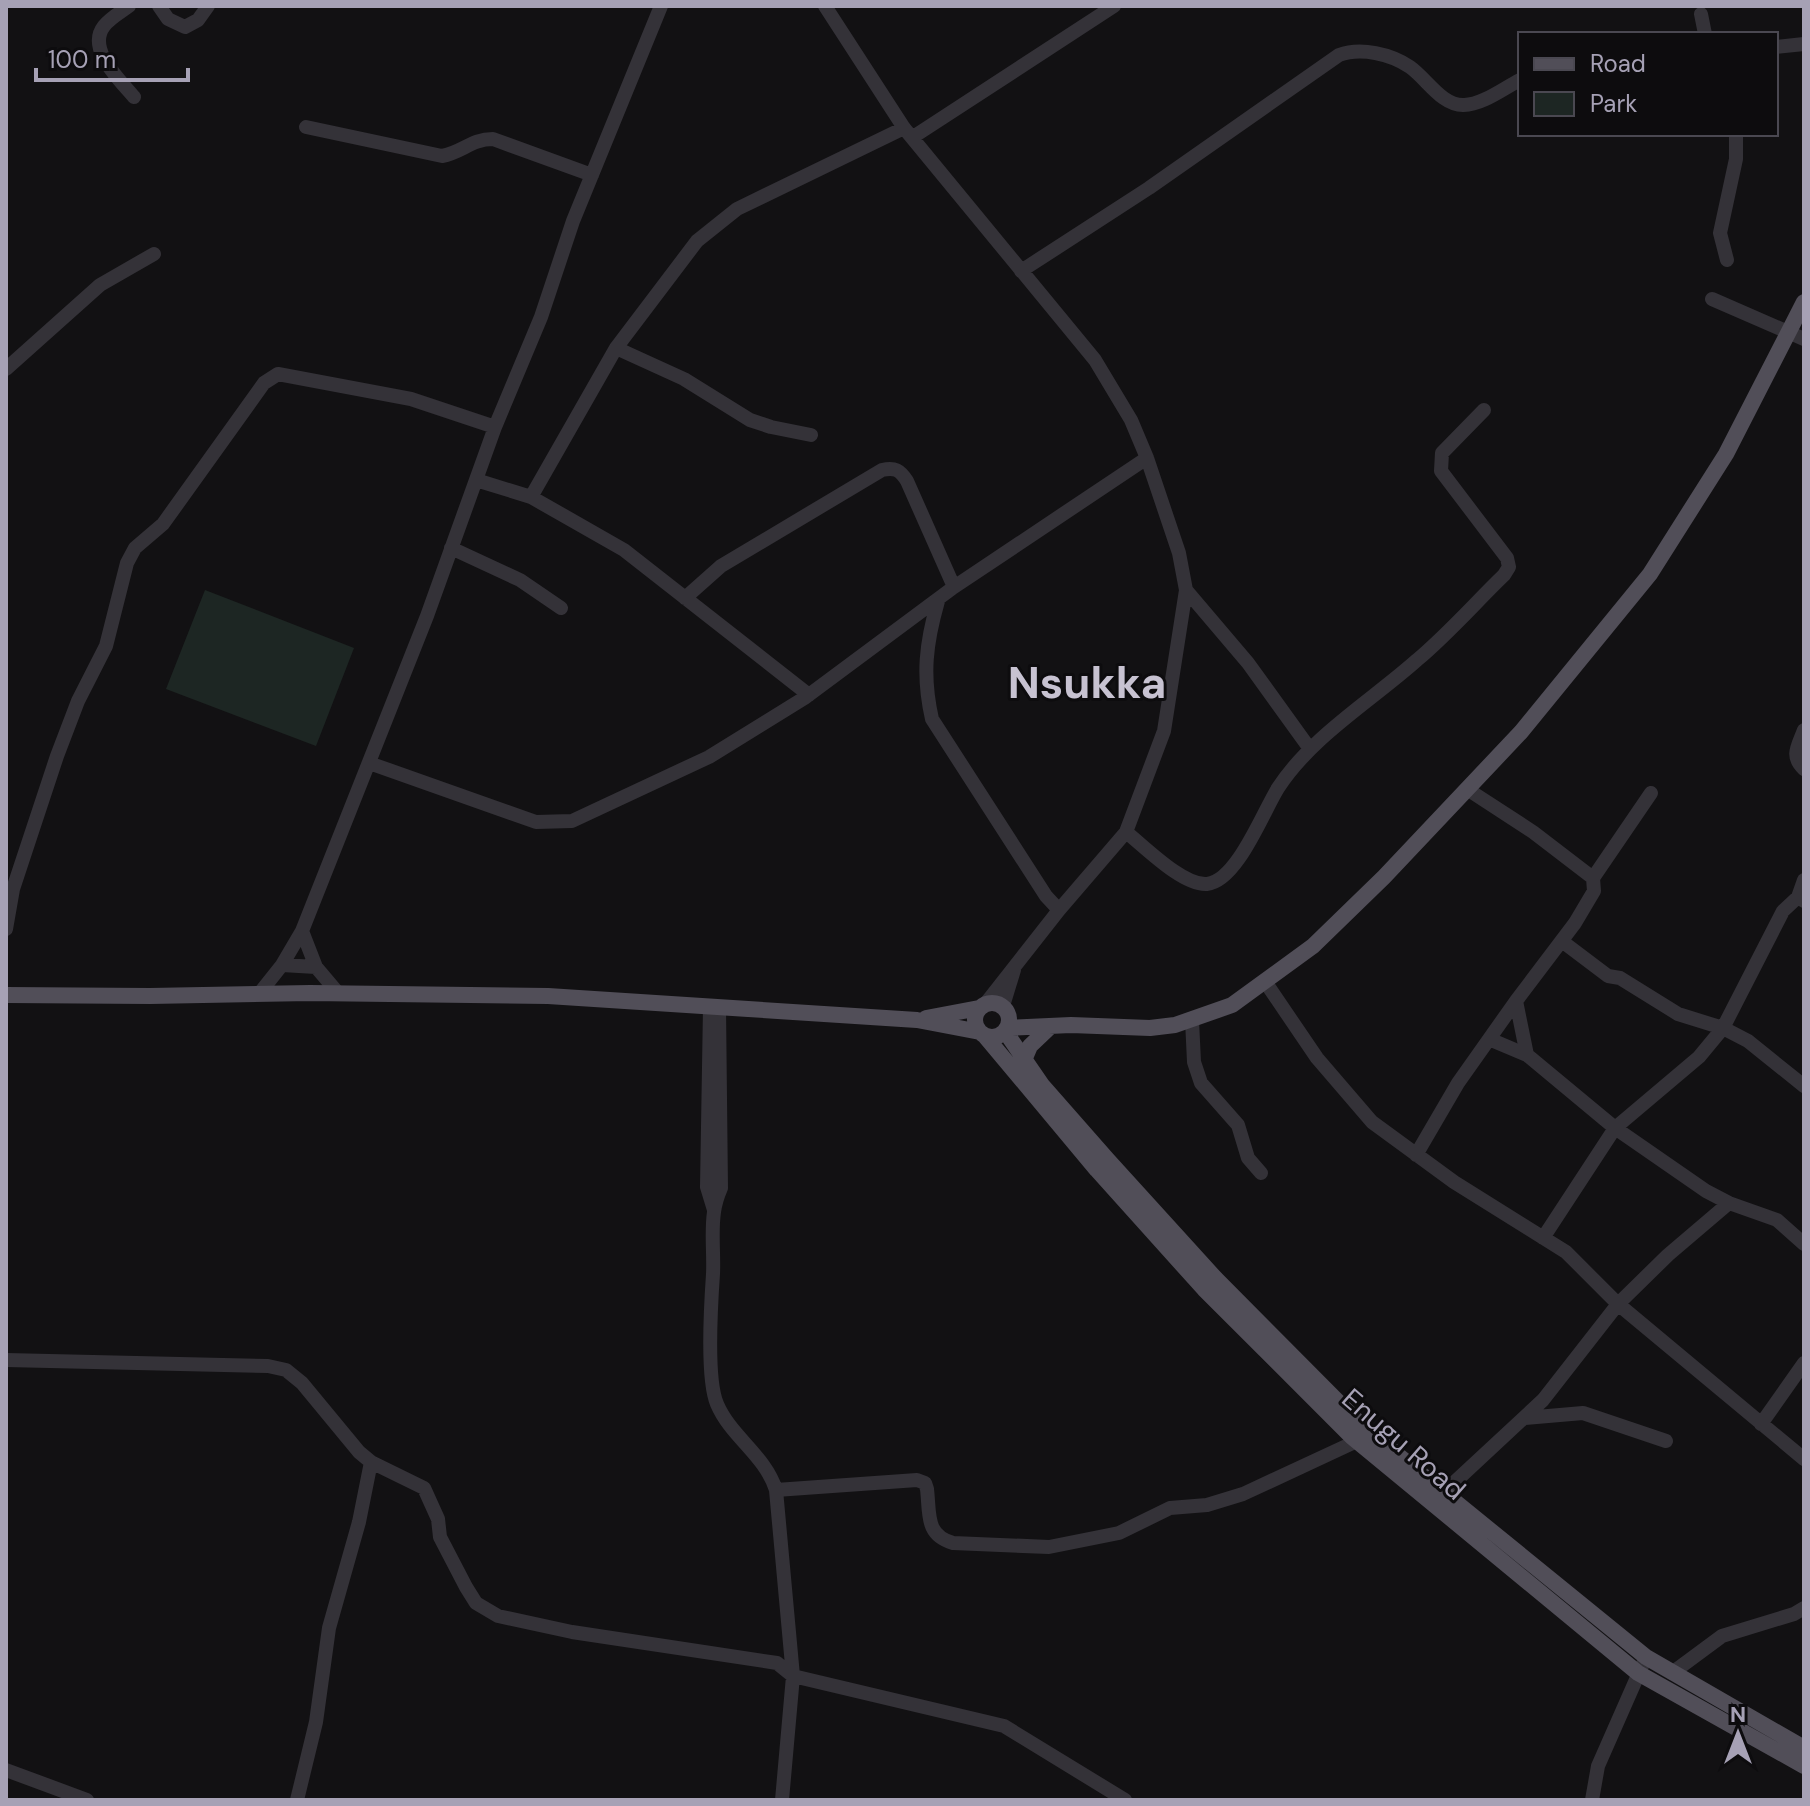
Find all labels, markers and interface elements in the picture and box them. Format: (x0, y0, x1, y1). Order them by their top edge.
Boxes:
scale bar (36, 32, 188, 82)
legend (1518, 32, 1778, 136)
text: 100 m (48, 44, 116, 75)
text: Road (1590, 48, 1646, 79)
text: Park (1590, 88, 1637, 119)
district label: Nsukka (1008, 654, 1166, 712)
street label: Enugu Road (1334, 1380, 1473, 1508)
north arrow (1698, 1694, 1778, 1774)
text: N (1730, 1700, 1746, 1729)

